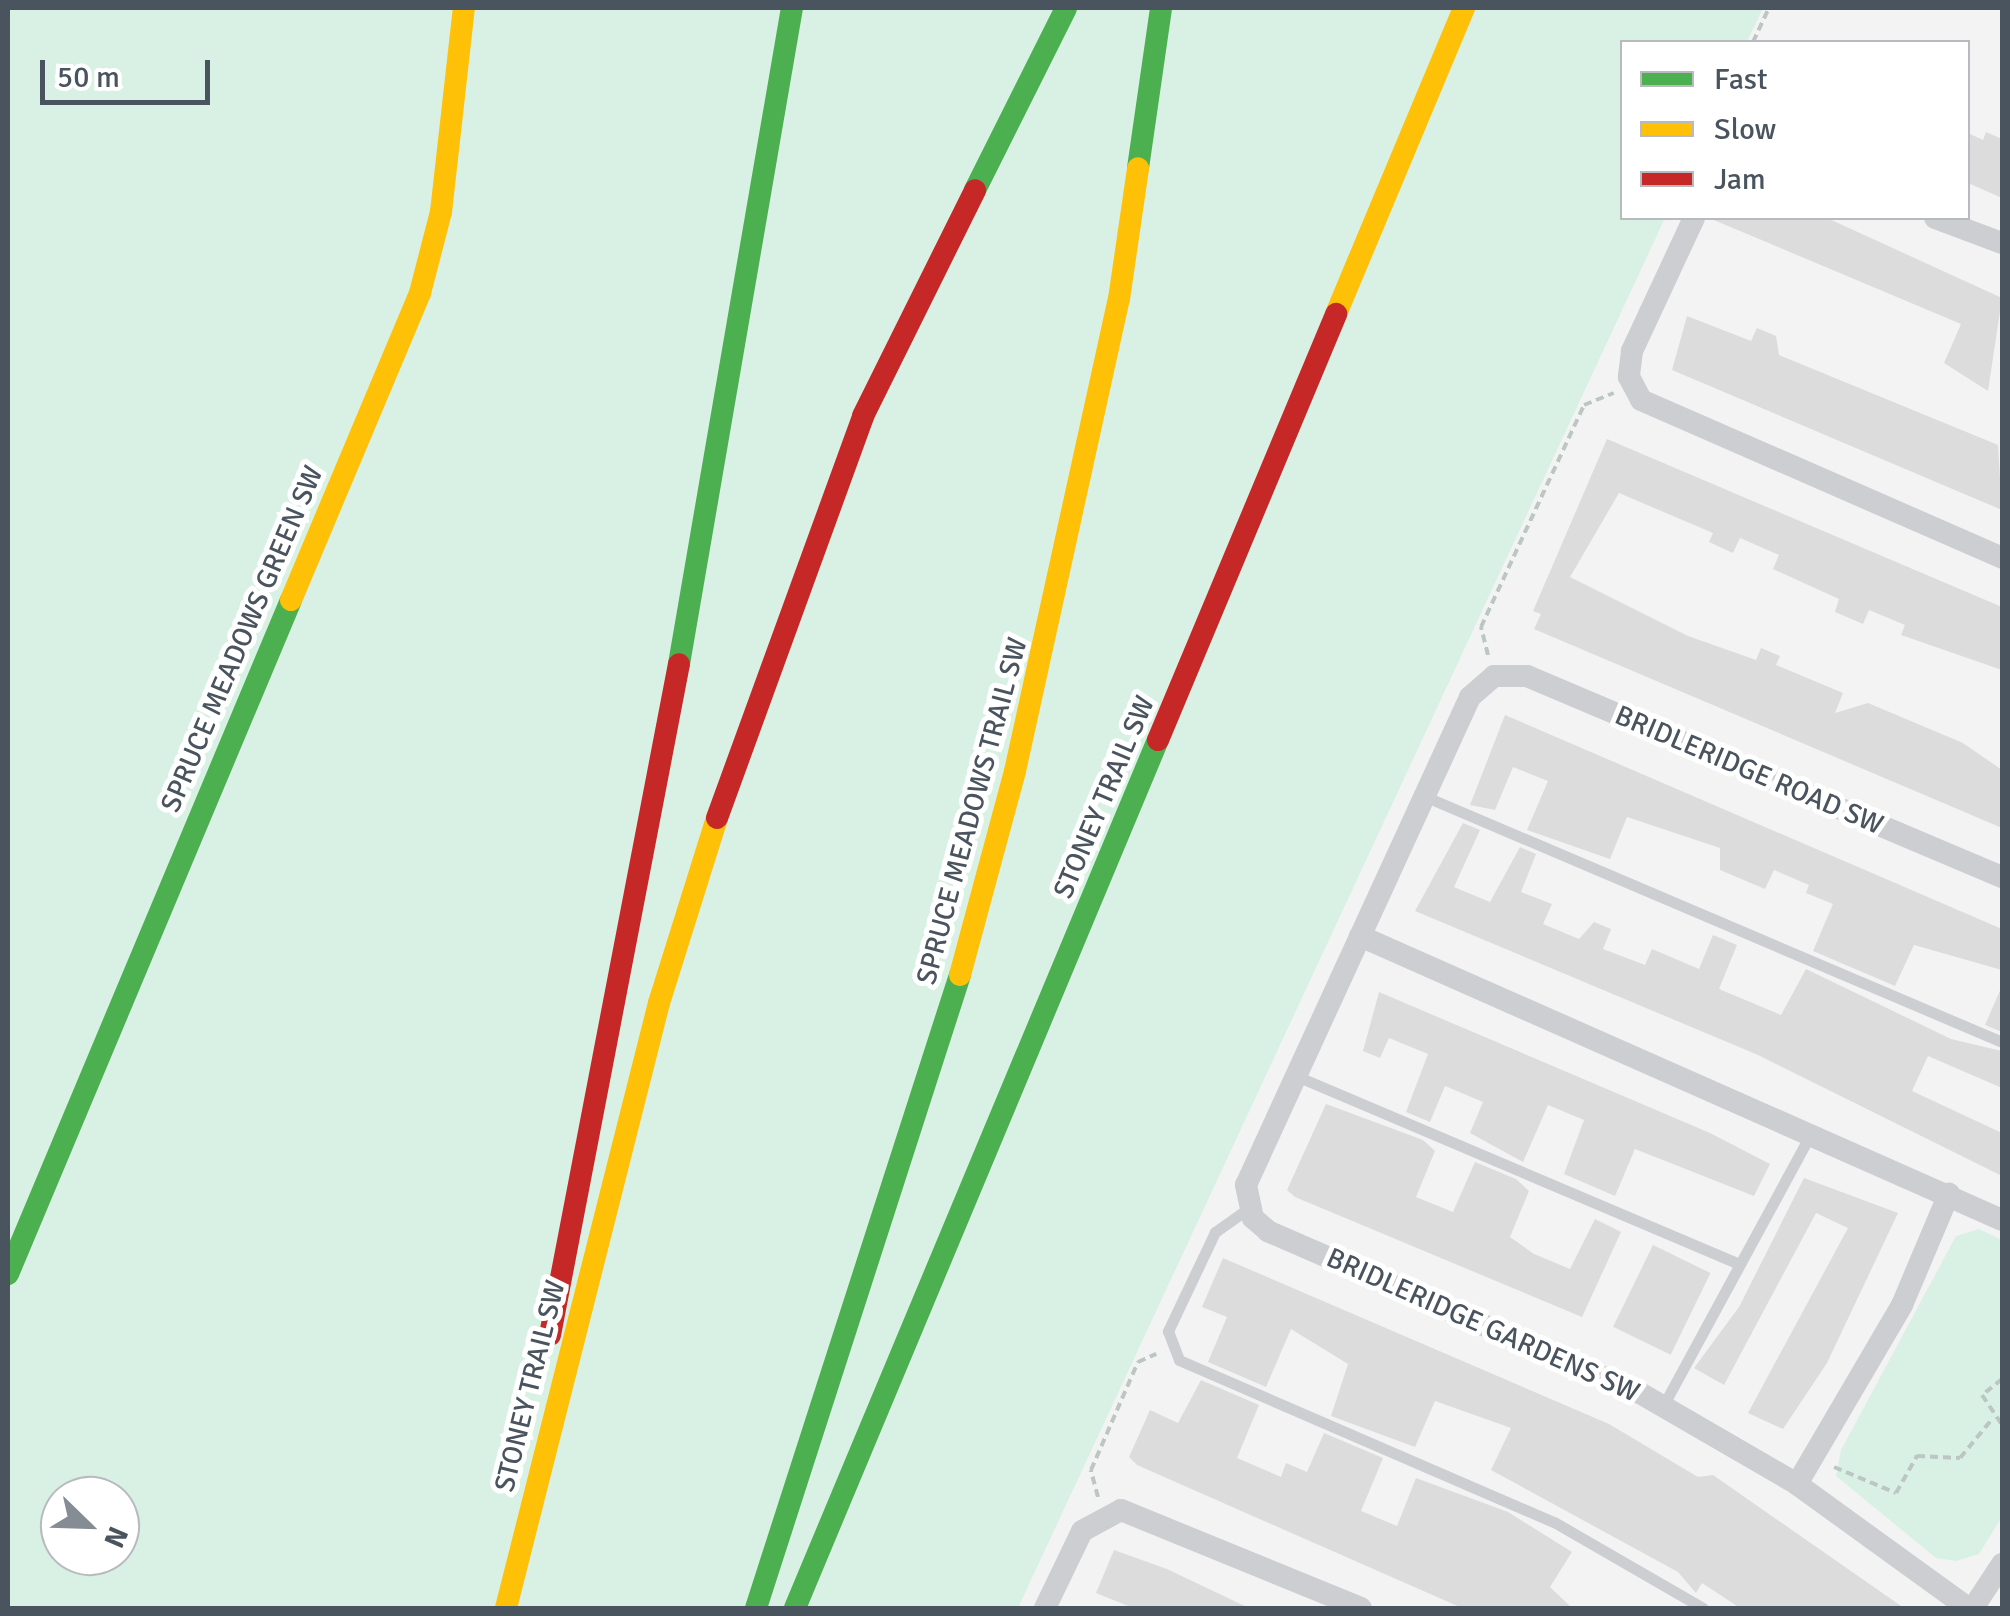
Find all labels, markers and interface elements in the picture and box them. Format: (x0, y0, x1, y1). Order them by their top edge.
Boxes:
scale bar (45, 40, 215, 102)
legend (1620, 40, 1970, 220)
text: 50 m (57, 59, 120, 96)
text: Fast (1714, 61, 1767, 98)
text: Slow (1714, 111, 1776, 148)
text: Jam (1714, 161, 1766, 198)
street label: SPRUCE MEADOWS GREEN SW (154, 461, 330, 817)
street label: SPRUCE MEADOWS TRAIL SW (909, 634, 1035, 988)
street label: STONEY TRAIL SW (1046, 691, 1162, 903)
street label: BRIDLERIDGE ROAD SW (1610, 698, 1888, 842)
street label: BRIDLERIDGE GARDENS SW (1321, 1241, 1645, 1409)
street label: STONEY TRAIL SW (488, 1277, 572, 1495)
north arrow (40, 1476, 140, 1576)
text: N (96, 1521, 135, 1553)

